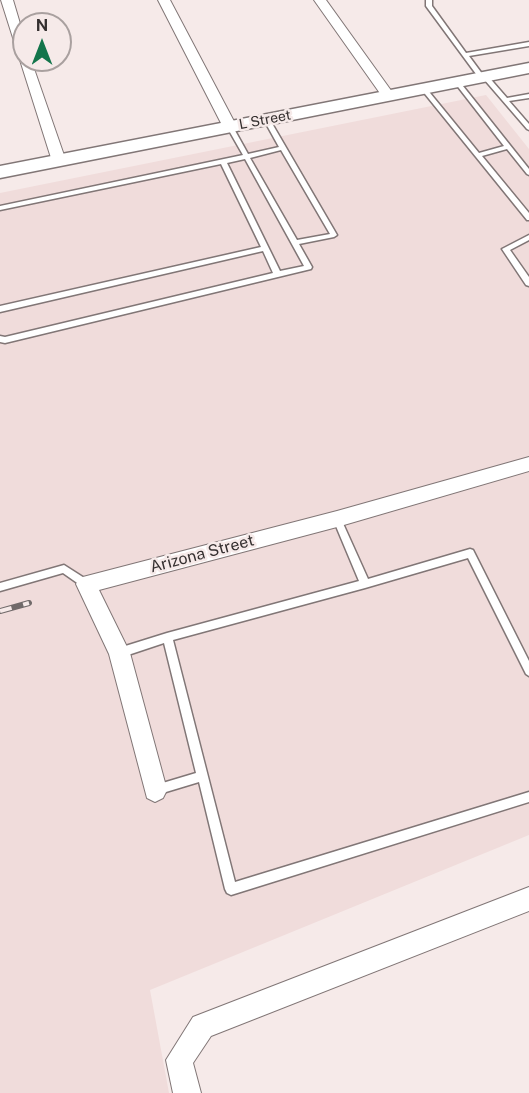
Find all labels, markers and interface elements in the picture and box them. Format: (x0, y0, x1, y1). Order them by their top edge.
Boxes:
north arrow (12, 12, 72, 72)
text: N (36, 16, 48, 35)
street label: L Street (238, 107, 292, 133)
street label: Arizona Street (148, 531, 256, 577)

